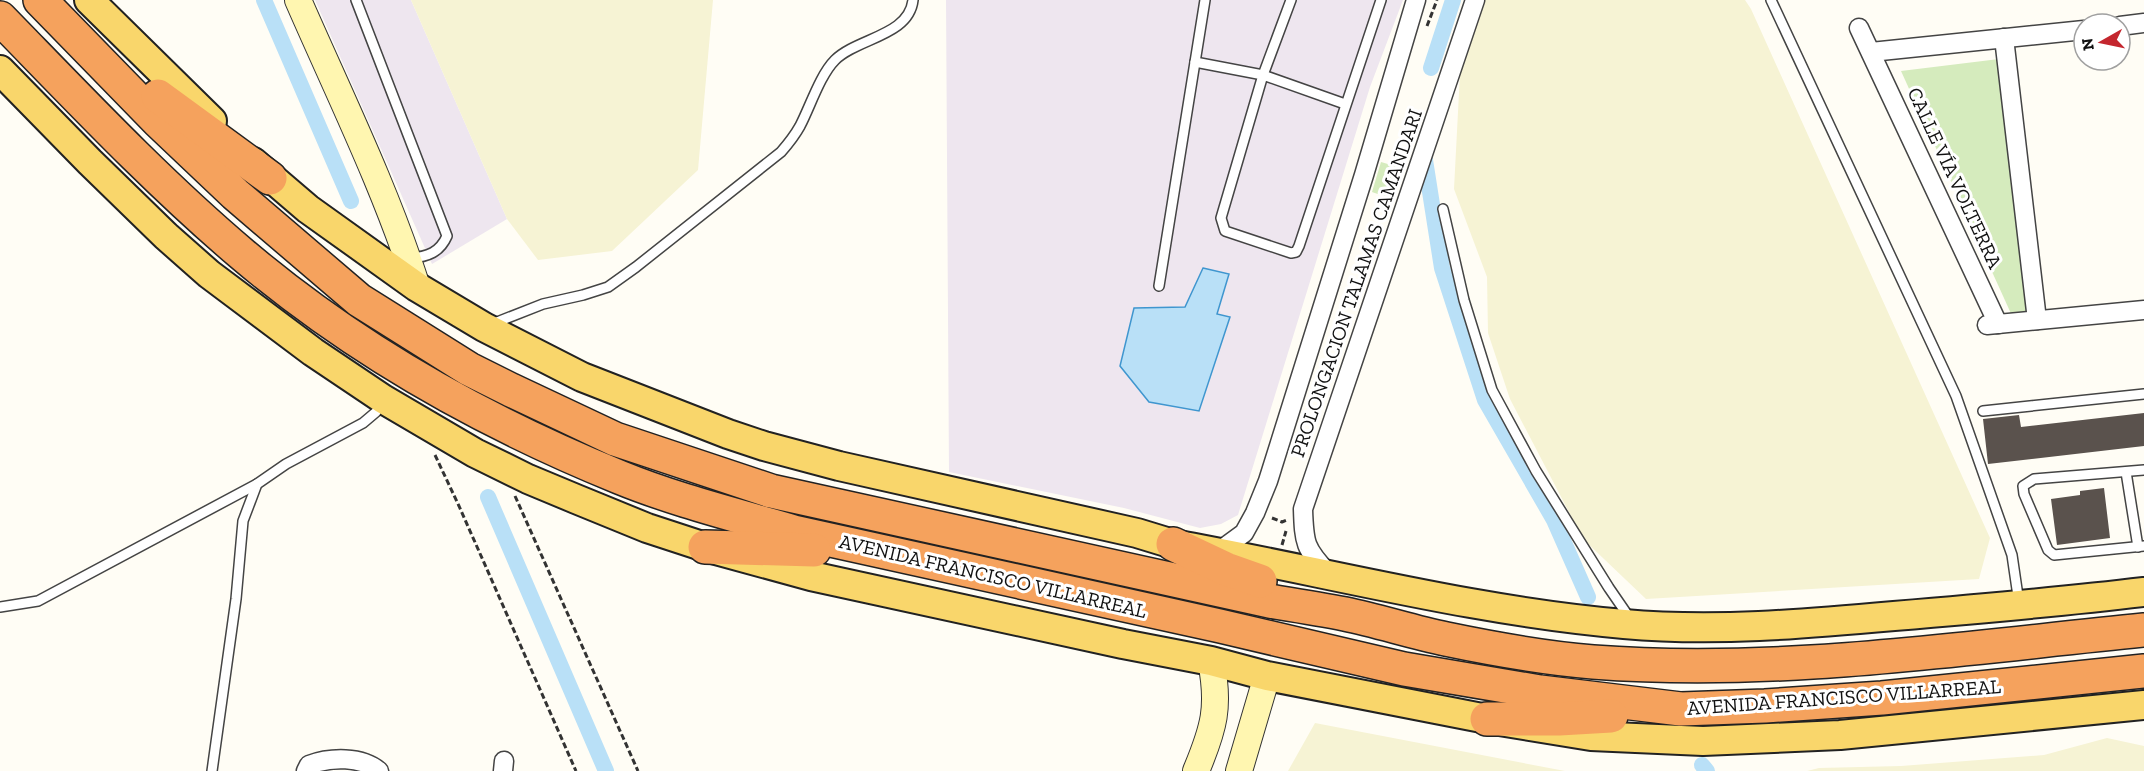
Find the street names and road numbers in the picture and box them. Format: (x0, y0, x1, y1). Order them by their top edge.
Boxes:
street label: CALLE VÍA VOLTERRA (1902, 84, 2008, 273)
street label: PROLONGACION TALAMAS CAMANDARI (1285, 106, 1427, 460)
street label: AVENIDA FRANCISCO VILLARREAL (837, 529, 1149, 623)
street label: AVENIDA FRANCISCO VILLARREAL (1686, 674, 2002, 720)

